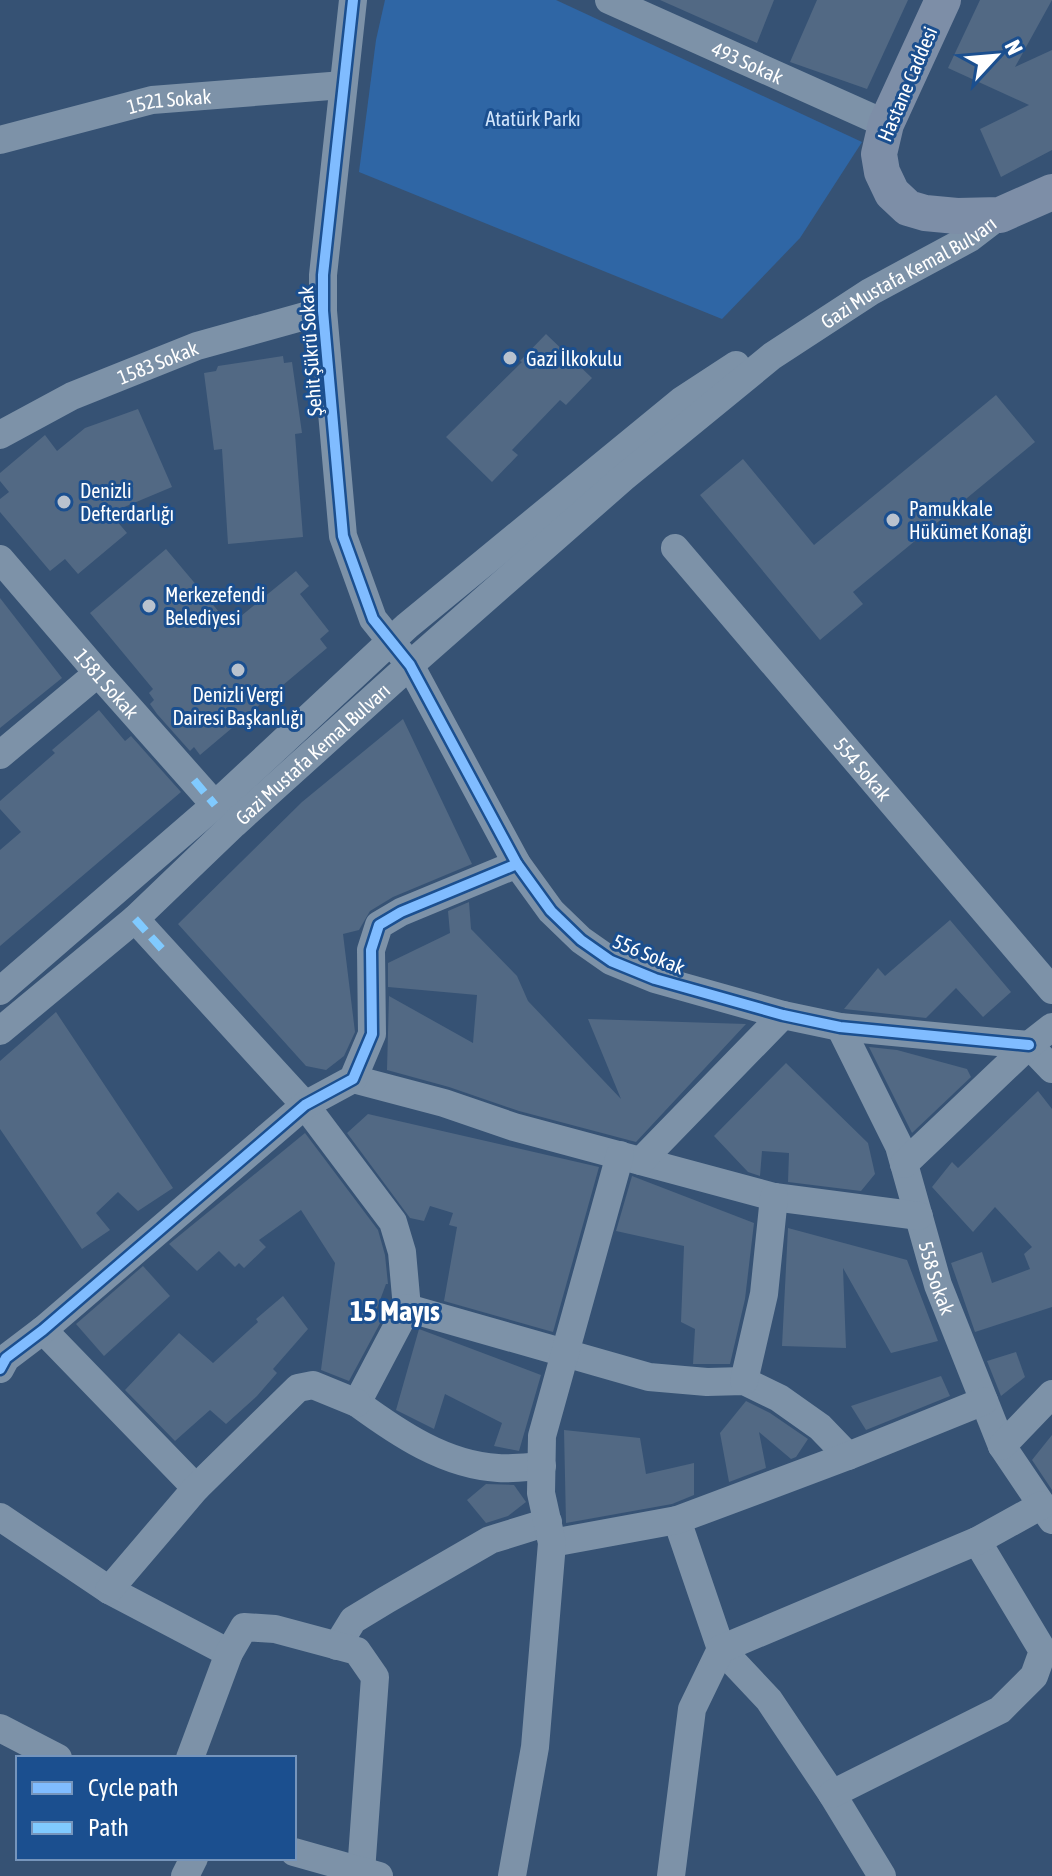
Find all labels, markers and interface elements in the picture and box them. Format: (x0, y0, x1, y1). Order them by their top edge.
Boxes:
north arrow (956, 16, 1036, 96)
street label: Hastane Caddesi (872, 23, 942, 145)
street label: 493 Sokak (708, 36, 787, 88)
text: N (999, 36, 1029, 59)
street label: 1521 Sokak (124, 84, 212, 118)
park label: Atatürk Parkı (485, 107, 581, 130)
street label: Gazi Mustafa Kemal Bulvarı (816, 211, 1000, 333)
street label: Şehit Şükrü Sokak (294, 285, 326, 417)
street label: 1583 Sokak (114, 335, 201, 388)
place label: Gazi İlkokulu (526, 347, 622, 370)
marker: Gazi İlkokulu (501, 349, 519, 367)
place label: Denizli Defterdarlığı (80, 479, 174, 525)
marker: Denizli Defterdarlığı (55, 493, 73, 511)
place label: Pamukkale Hükümet Konağı (909, 497, 1032, 543)
marker: Pamukkale Hükümet Konağı (884, 511, 902, 529)
place label: Merkezefendi Belediyesi (165, 583, 265, 629)
marker: Merkezefendi Belediyesi (140, 597, 158, 615)
street label: 1581 Sokak (70, 644, 144, 723)
marker: Denizli Vergi Dairesi Başkanlığı (229, 661, 247, 679)
street label: Gazi Mustafa Kemal Bulvarı (230, 678, 394, 829)
place label: Denizli Vergi Dairesi Başkanlığı (172, 683, 304, 729)
street label: 554 Sokak (830, 732, 897, 805)
street label: 556 Sokak (610, 929, 689, 979)
street label: 558 Sokak (915, 1239, 960, 1318)
district label: 15 Mayıs (350, 1295, 440, 1327)
legend (16, 1756, 296, 1860)
text: Cycle path (88, 1774, 179, 1801)
text: Path (88, 1814, 129, 1841)

